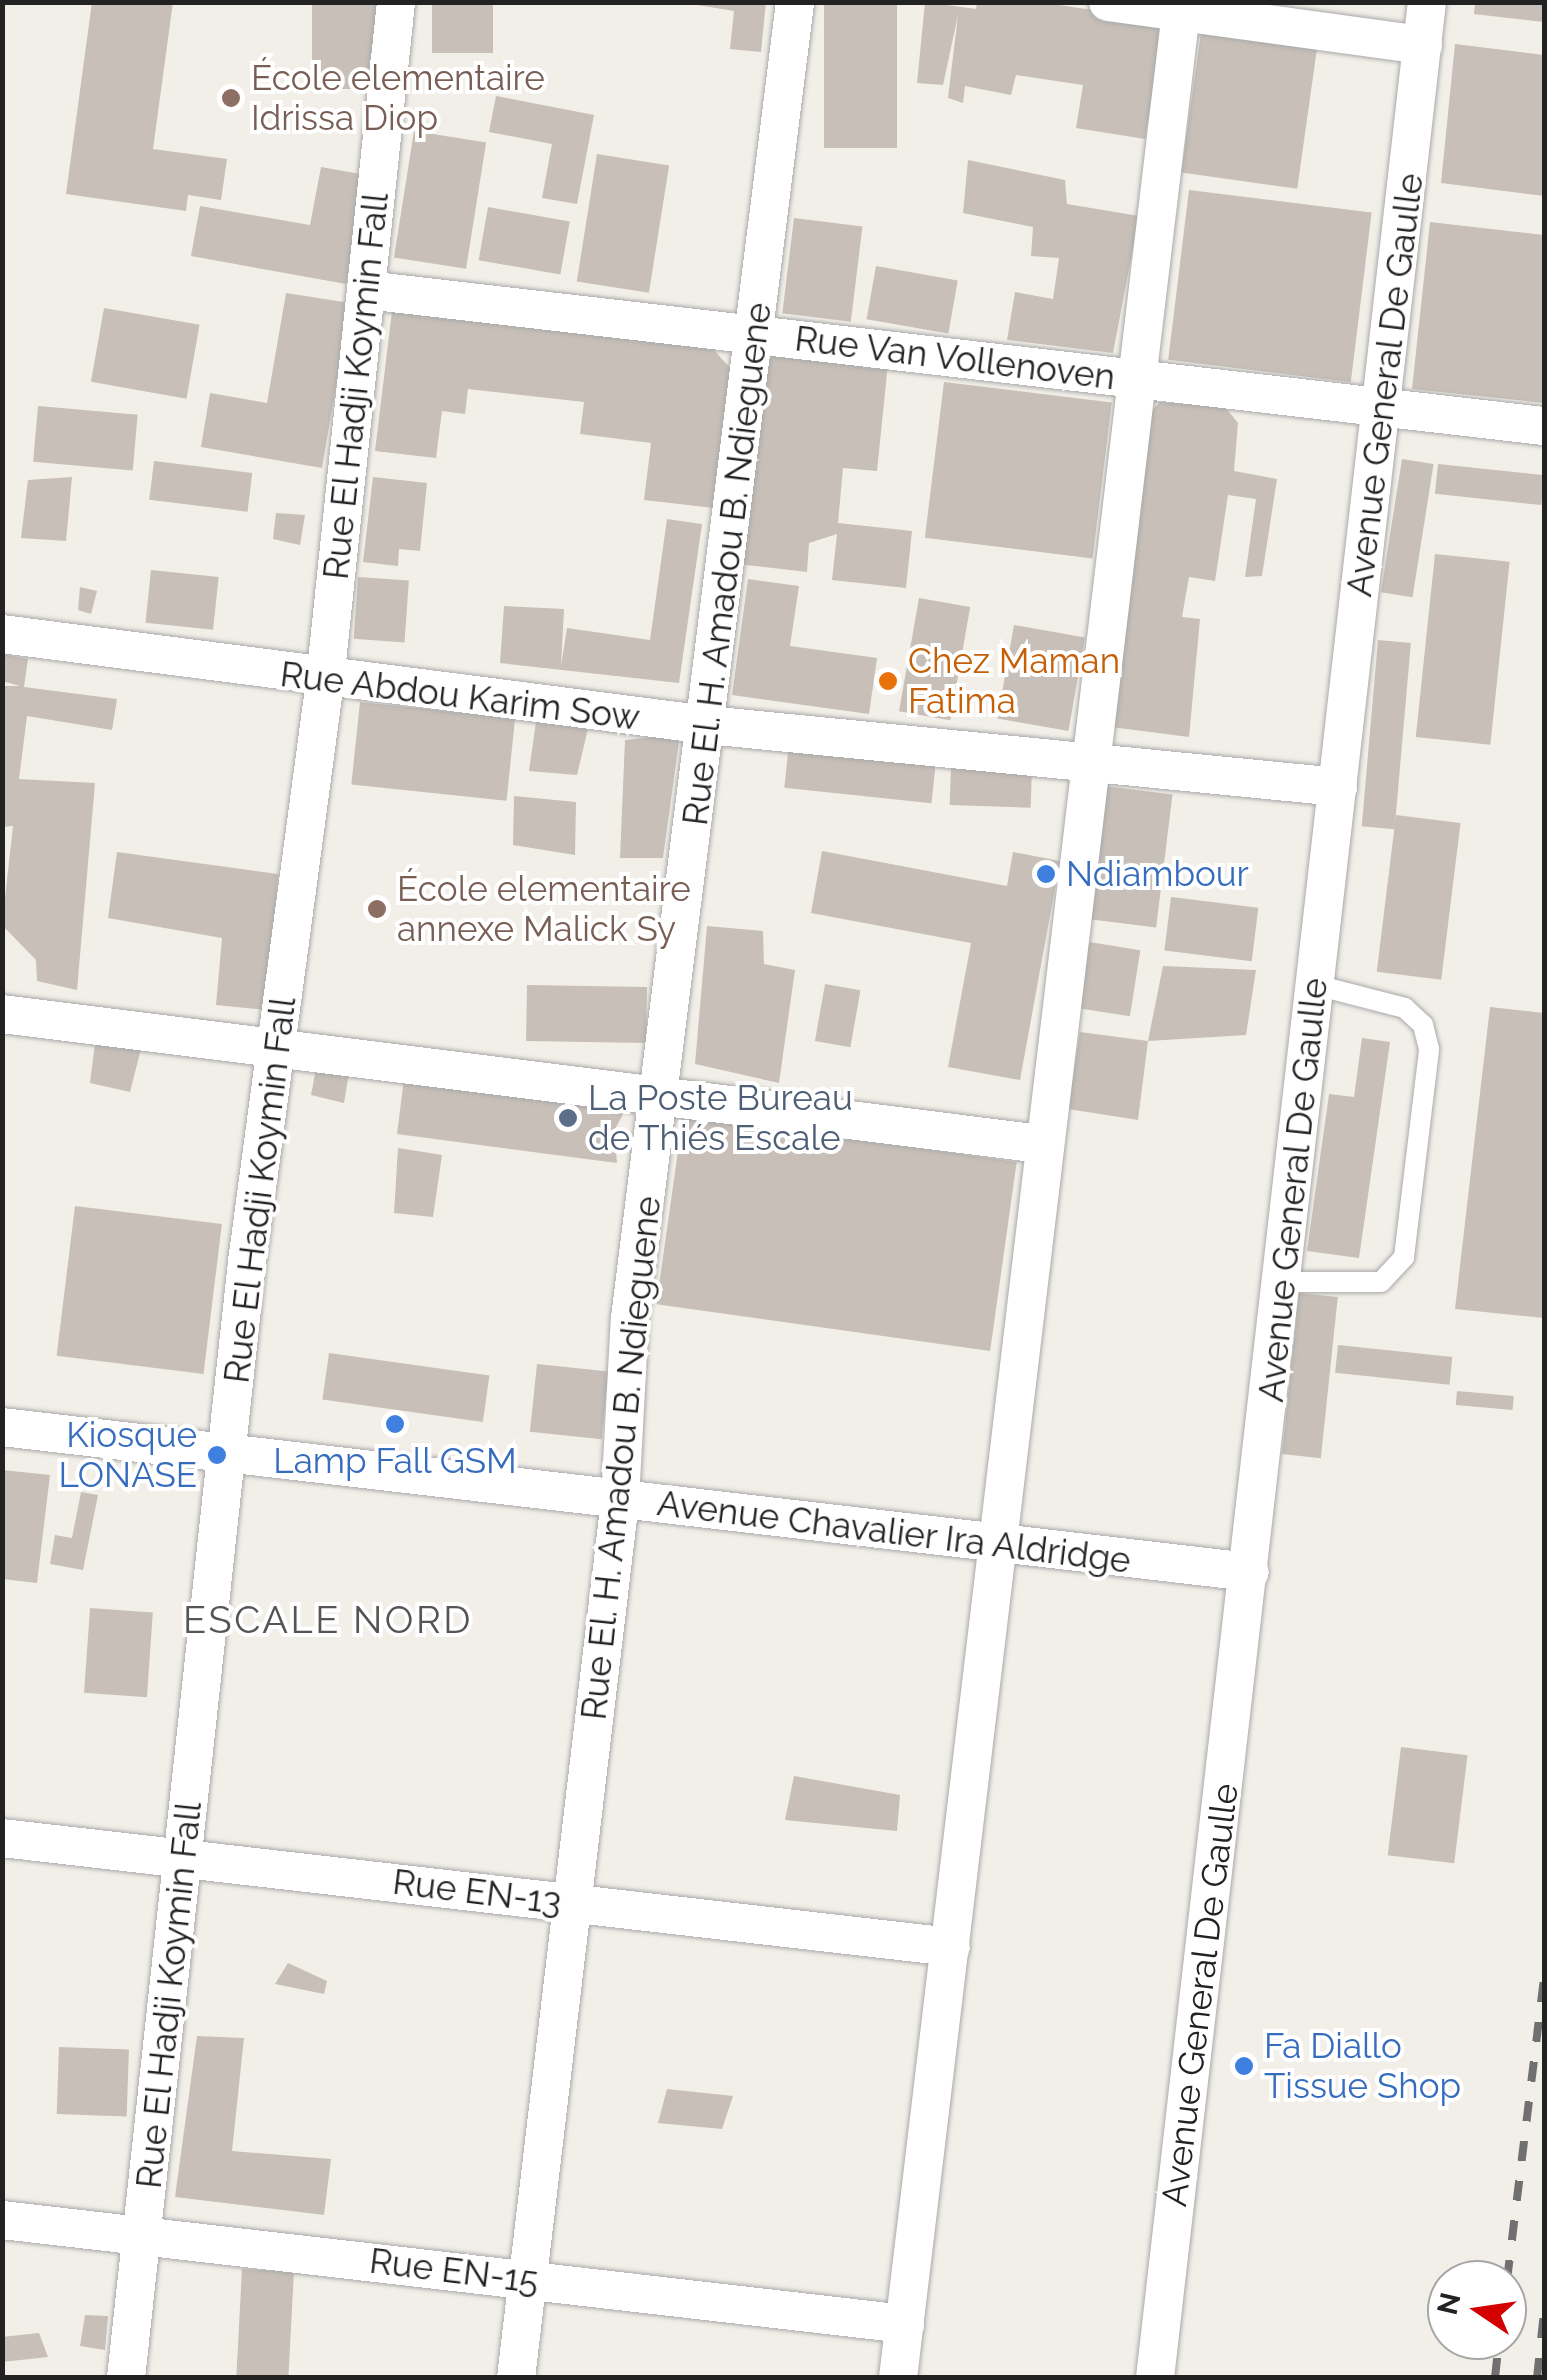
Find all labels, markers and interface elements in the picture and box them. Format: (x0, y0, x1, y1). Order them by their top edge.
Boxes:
place label: École elementaire Idrissa Diop (251, 57, 545, 139)
marker: École elementaire Idrissa Diop (220, 87, 242, 109)
street label: Avenue General De Gaulle (1338, 171, 1432, 599)
street label: Rue El Hadji Koymin Fall (315, 190, 397, 582)
street label: Rue El. H. Amadou B. Ndieguene (674, 300, 780, 828)
street label: Rue Van Vollenoven (791, 317, 1119, 399)
place label: Chez Maman Fatima (908, 640, 1120, 722)
street label: Rue Abdou Karim Sow (277, 653, 643, 739)
marker: Chez Maman Fatima (877, 670, 899, 692)
place label: Ndiambour (1066, 853, 1249, 895)
marker: Ndiambour (1035, 863, 1057, 885)
place label: École elementaire annexe Malick Sy (397, 868, 691, 950)
marker: École elementaire annexe Malick Sy (366, 898, 388, 920)
street label: Avenue General De Gaulle (1250, 975, 1336, 1405)
street label: Rue El Hadji Koymin Fall (215, 994, 305, 1386)
place label: La Poste Bureau de Thiés Escale (588, 1077, 853, 1159)
marker: La Poste Bureau de Thiés Escale (557, 1107, 579, 1129)
street label: Rue El. H. Amadou B. Ndieguene (573, 1194, 669, 1722)
marker: Lamp Fall GSM (384, 1413, 406, 1435)
place label: Kiosque LONASE (58, 1414, 197, 1496)
place label: Lamp Fall GSM (273, 1440, 517, 1482)
marker: Kiosque LONASE (206, 1444, 228, 1466)
street label: Avenue Chavalier Ira Aldridge (654, 1482, 1134, 1582)
district label: ESCALE NORD (183, 1597, 473, 1643)
street label: Avenue General De Gaulle (1153, 1781, 1247, 2209)
street label: Rue El Hadji Koymin Fall (128, 1799, 210, 2191)
street label: Rue EN-13 (390, 1861, 564, 1923)
place label: Fa Diallo Tissue Shop (1264, 2025, 1461, 2107)
marker: Fa Diallo Tissue Shop (1233, 2055, 1255, 2077)
street label: Rue EN-15 (367, 2240, 541, 2302)
north arrow (1427, 2260, 1527, 2360)
text: N (1431, 2289, 1468, 2318)

